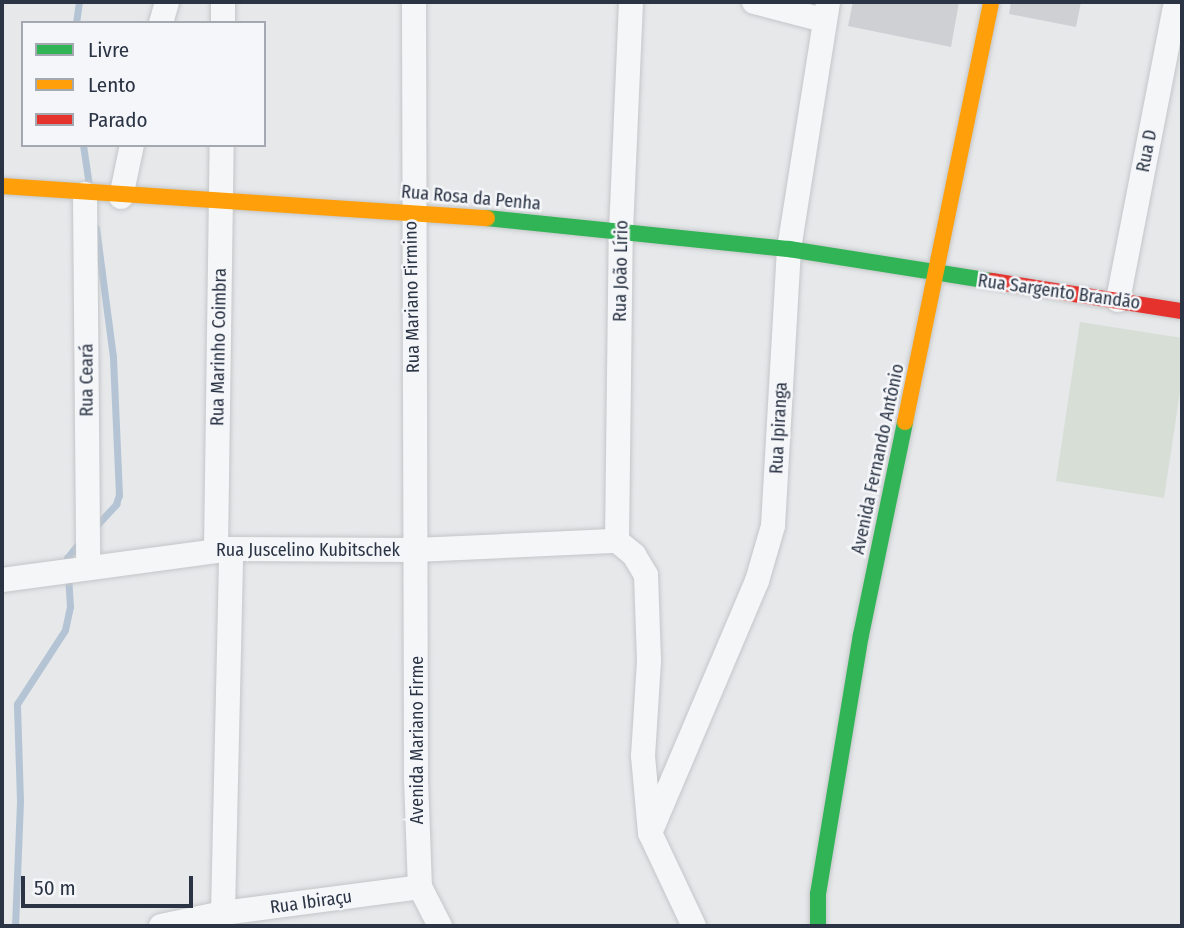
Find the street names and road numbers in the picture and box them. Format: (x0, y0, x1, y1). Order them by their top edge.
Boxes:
street label: Rua D (1132, 128, 1162, 174)
street label: Rua Rosa da Penha (400, 181, 542, 215)
street label: Rua João Lírio (609, 220, 633, 322)
street label: Rua Mariano Firmino (400, 221, 424, 373)
street label: Rua Marinho Coimbra (207, 268, 231, 426)
street label: Rua Sargento Brandão (976, 270, 1142, 314)
street label: Rua Ceará (76, 343, 98, 417)
street label: Avenida Fernando Antônio (847, 362, 909, 556)
street label: Rua Ipiranga (766, 381, 792, 475)
street label: Rua Juscelino Kubitschek (216, 539, 400, 561)
street label: Avenida Mariano Firme (406, 656, 428, 824)
street label: Rua Ibiraçu (269, 886, 353, 918)

